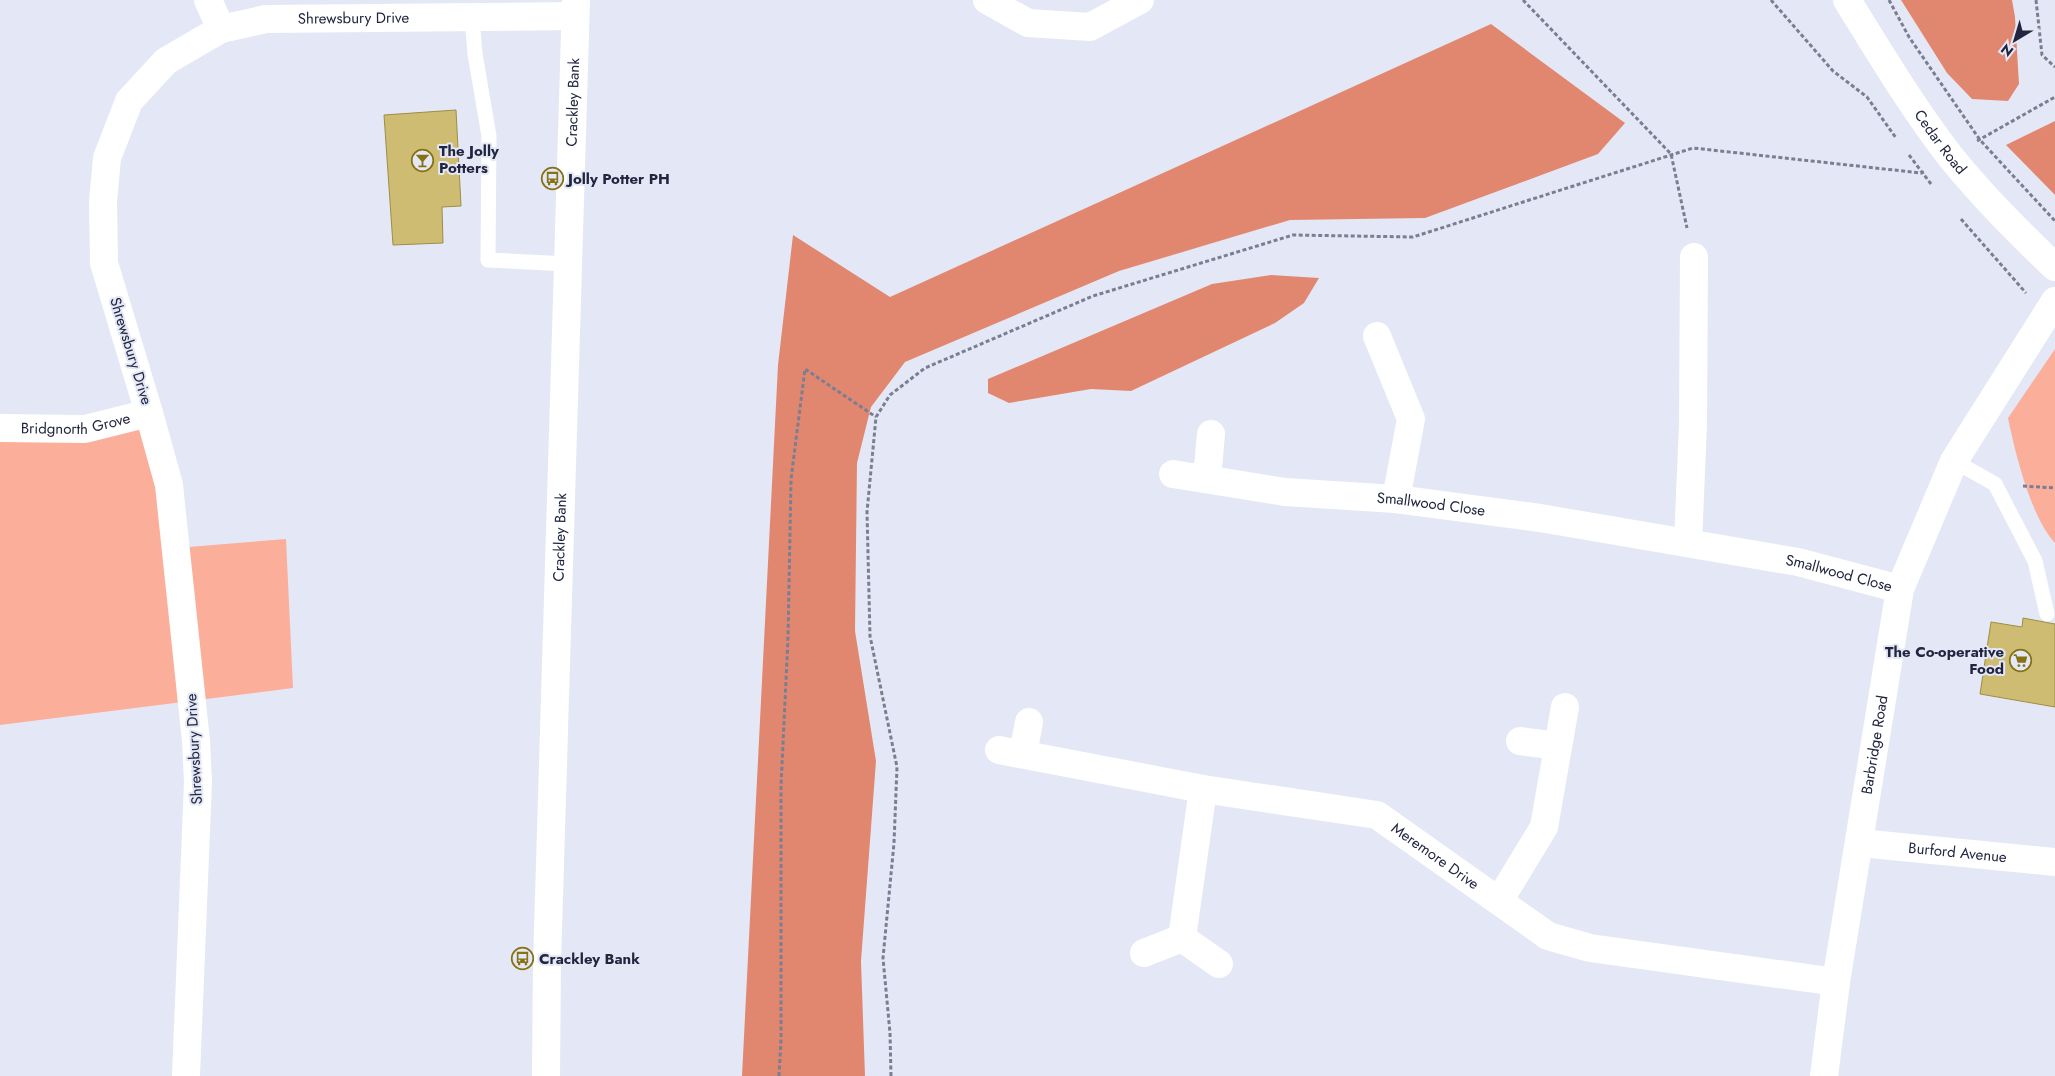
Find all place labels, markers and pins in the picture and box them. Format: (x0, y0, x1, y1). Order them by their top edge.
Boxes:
place label: The Jolly Potters (439, 140, 499, 179)
bar icon: The Jolly Potters (411, 148, 435, 172)
bus stop icon: Jolly Potter PH (540, 167, 564, 191)
place label: Jolly Potter PH (565, 168, 670, 190)
place label: The Co-operative Food (1885, 641, 2004, 680)
supermarket icon: The Co-operative Food (2008, 649, 2032, 673)
bus stop icon: Crackley Bank (511, 947, 535, 971)
place label: Crackley Bank (539, 948, 640, 970)

